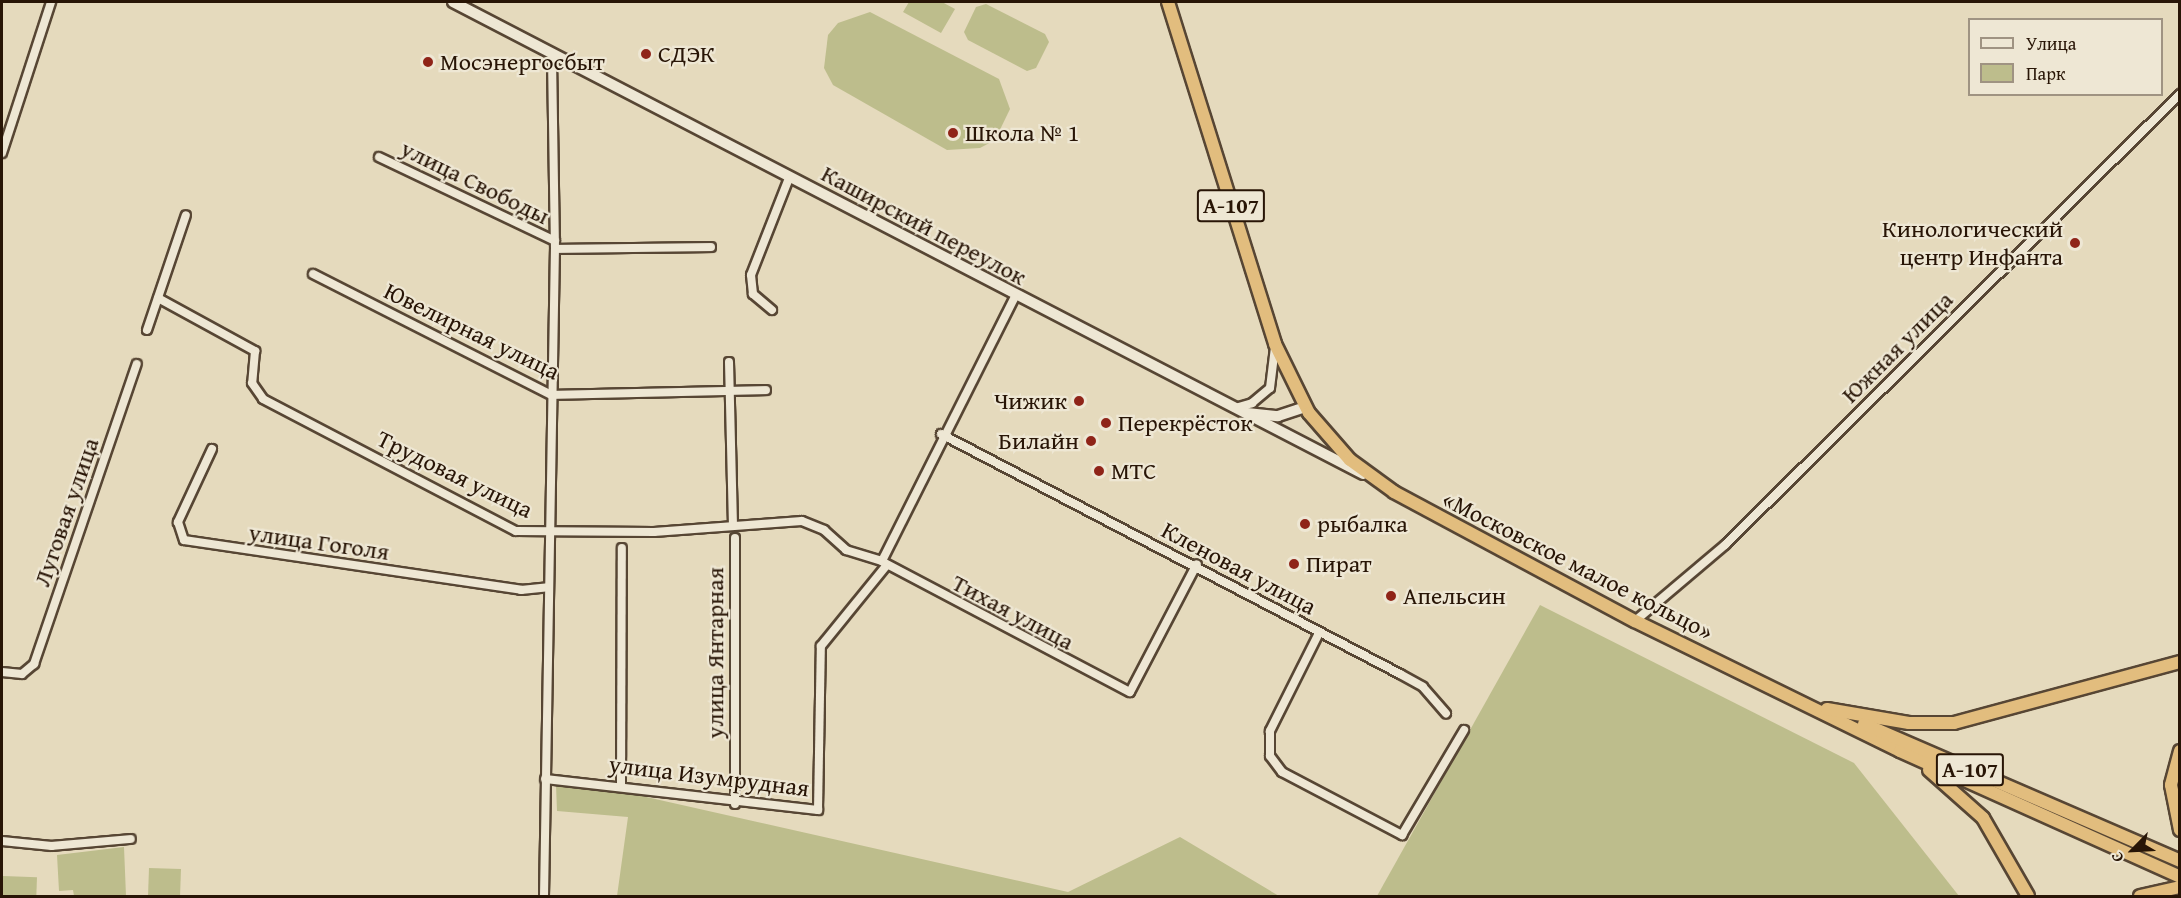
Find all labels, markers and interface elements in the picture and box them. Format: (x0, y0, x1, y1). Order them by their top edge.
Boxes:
legend (1968, 18, 2163, 96)
text: Улица (2026, 30, 2076, 57)
place label: СДЭК (658, 40, 715, 68)
marker: СДЭК (639, 47, 653, 61)
place label: Мосэнергосбыт (440, 48, 605, 76)
marker: Мосэнергосбыт (421, 55, 435, 69)
text: Парк (2026, 60, 2065, 87)
place label: Школа № 1 (965, 119, 1079, 147)
marker: Школа № 1 (946, 126, 960, 140)
street label: улица Свободы (396, 134, 554, 230)
street label: Каширский переулок (817, 159, 1031, 291)
road number: А-107 (1196, 187, 1266, 225)
place label: Кинологический центр Инфанта (1882, 215, 2063, 271)
marker: Кинологический центр Инфанта (2068, 236, 2082, 250)
street label: Ювелирная улица (380, 276, 564, 386)
street label: Южная улица (1835, 285, 1959, 409)
place label: Чижик (994, 387, 1067, 415)
marker: Чижик (1072, 394, 1086, 408)
place label: Перекрёсток (1118, 409, 1253, 437)
marker: Перекрёсток (1099, 416, 1113, 430)
street label: Трудовая улица (373, 424, 537, 524)
place label: Билайн (998, 427, 1079, 455)
street label: Луговая улица (27, 434, 105, 590)
marker: Билайн (1084, 434, 1098, 448)
place label: МТС (1111, 457, 1156, 485)
marker: МТС (1092, 464, 1106, 478)
street label: «Московское малое кольцо» (1438, 484, 1718, 646)
place label: рыбалка (1317, 510, 1408, 538)
street label: Кленовая улица (1157, 515, 1321, 621)
marker: рыбалка (1298, 517, 1312, 531)
street label: улица Гоголя (247, 518, 391, 566)
place label: Пират (1306, 550, 1372, 578)
marker: Пират (1287, 557, 1301, 571)
street label: улица Янтарная (701, 567, 729, 739)
street label: Тихая улица (947, 568, 1079, 656)
place label: Апельсин (1403, 582, 1506, 610)
marker: Апельсин (1384, 589, 1398, 603)
street label: улица Изумрудная (607, 749, 811, 803)
road number: А-107 (1936, 751, 2004, 789)
north arrow (2103, 820, 2163, 880)
text: С (2104, 848, 2129, 866)

